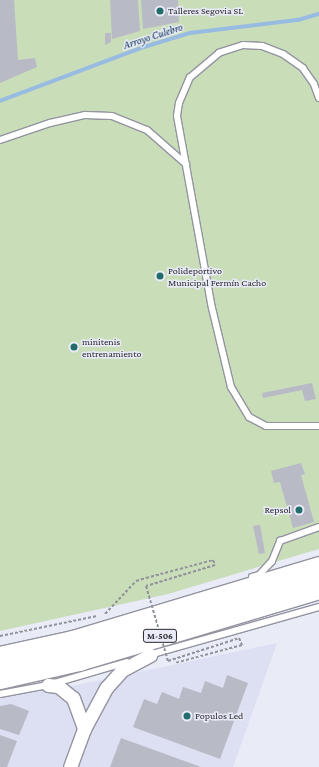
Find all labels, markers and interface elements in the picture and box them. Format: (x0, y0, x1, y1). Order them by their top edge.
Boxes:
place label: Talleres Segovia SL (168, 5, 243, 17)
marker: Talleres Segovia SL (155, 6, 165, 16)
water label: Arroyo Culebro (122, 20, 184, 52)
place label: Polideportivo Municipal Fermín Cacho (168, 264, 266, 288)
marker: Polideportivo Municipal Fermín Cacho (155, 271, 165, 281)
place label: minitenis entrenamiento (82, 335, 141, 358)
marker: minitenis entrenamiento (69, 342, 79, 352)
place label: Repsol (264, 504, 291, 516)
marker: Repsol (294, 505, 304, 515)
road number: M-506 (142, 629, 178, 643)
place label: Populos Led (195, 710, 243, 722)
marker: Populos Led (182, 711, 192, 721)

